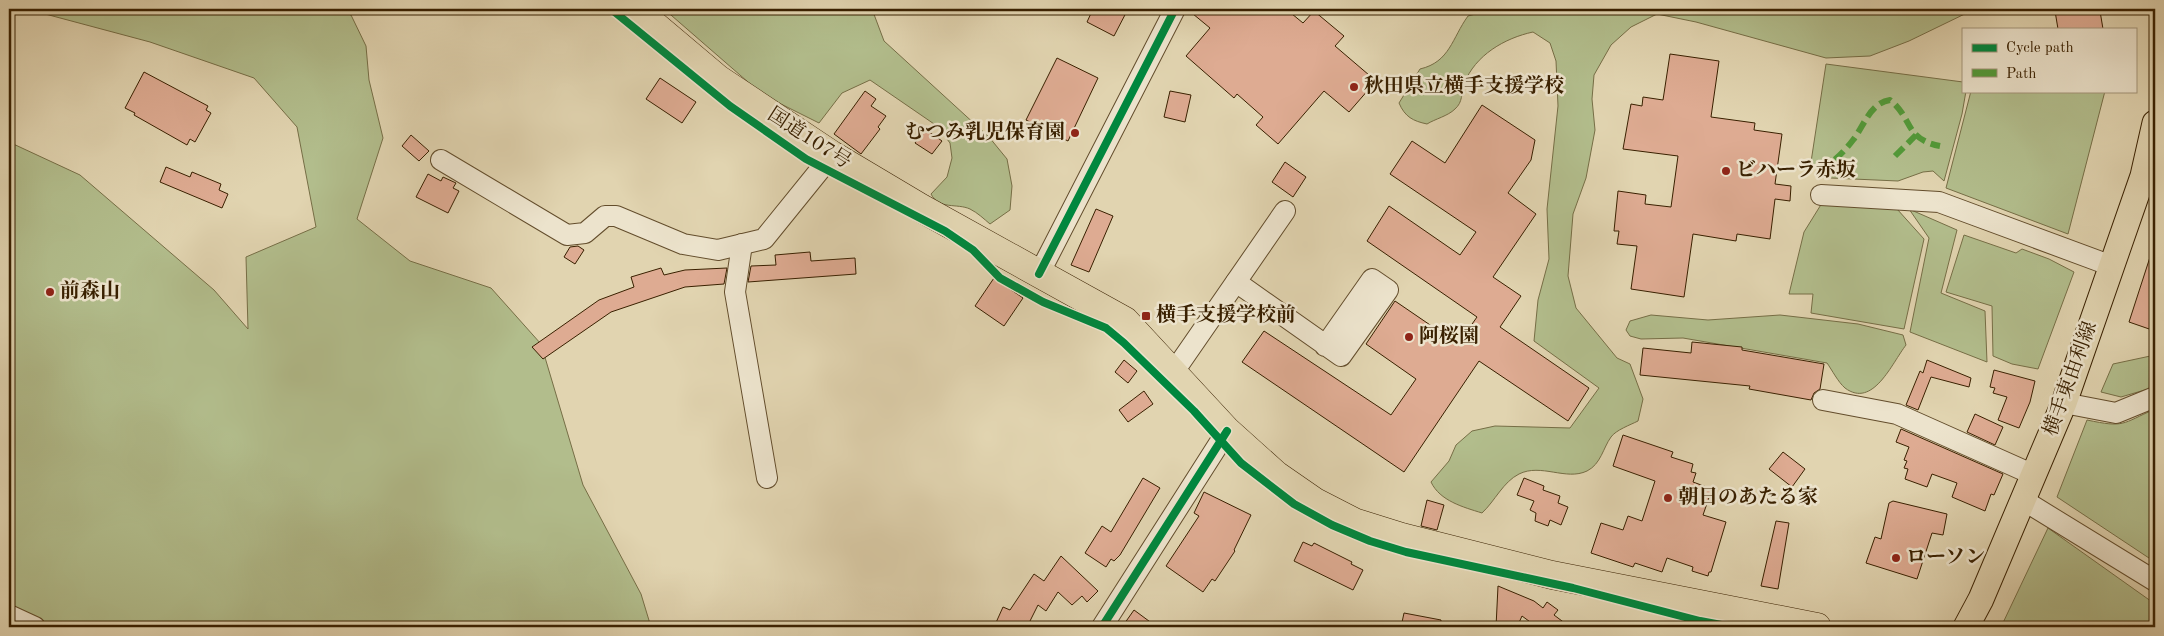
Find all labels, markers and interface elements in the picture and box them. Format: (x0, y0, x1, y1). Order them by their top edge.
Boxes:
legend (1962, 28, 2136, 92)
text: Cycle path (2006, 41, 2074, 56)
text: Path (2006, 67, 2036, 82)
place label: 秋田県立横手支援学校 (1364, 74, 1564, 97)
marker: 秋田県立横手支援学校 (1348, 81, 1360, 93)
street label: 国道107号 (764, 103, 855, 173)
place label: むつみ乳児保育園 (905, 121, 1065, 143)
marker: むつみ乳児保育園 (1069, 127, 1081, 139)
place label: ビハーラ赤坂 (1736, 159, 1856, 181)
marker: ビハーラ赤坂 (1720, 165, 1732, 177)
place label: 前森山 (60, 279, 120, 302)
marker: 前森山 (44, 286, 56, 298)
place label: 横手支援学校前 (1156, 303, 1296, 326)
marker: 横手支援学校前 (1140, 310, 1152, 322)
street label: 横手東由利線 (2039, 319, 2101, 439)
place label: 阿桜園 (1419, 325, 1479, 347)
marker: 阿桜園 (1403, 331, 1415, 343)
place label: 朝日のあたる家 (1678, 486, 1818, 508)
marker: 朝日のあたる家 (1662, 492, 1674, 504)
place label: ローソン (1906, 548, 1985, 568)
marker: ローソン (1890, 552, 1902, 564)

